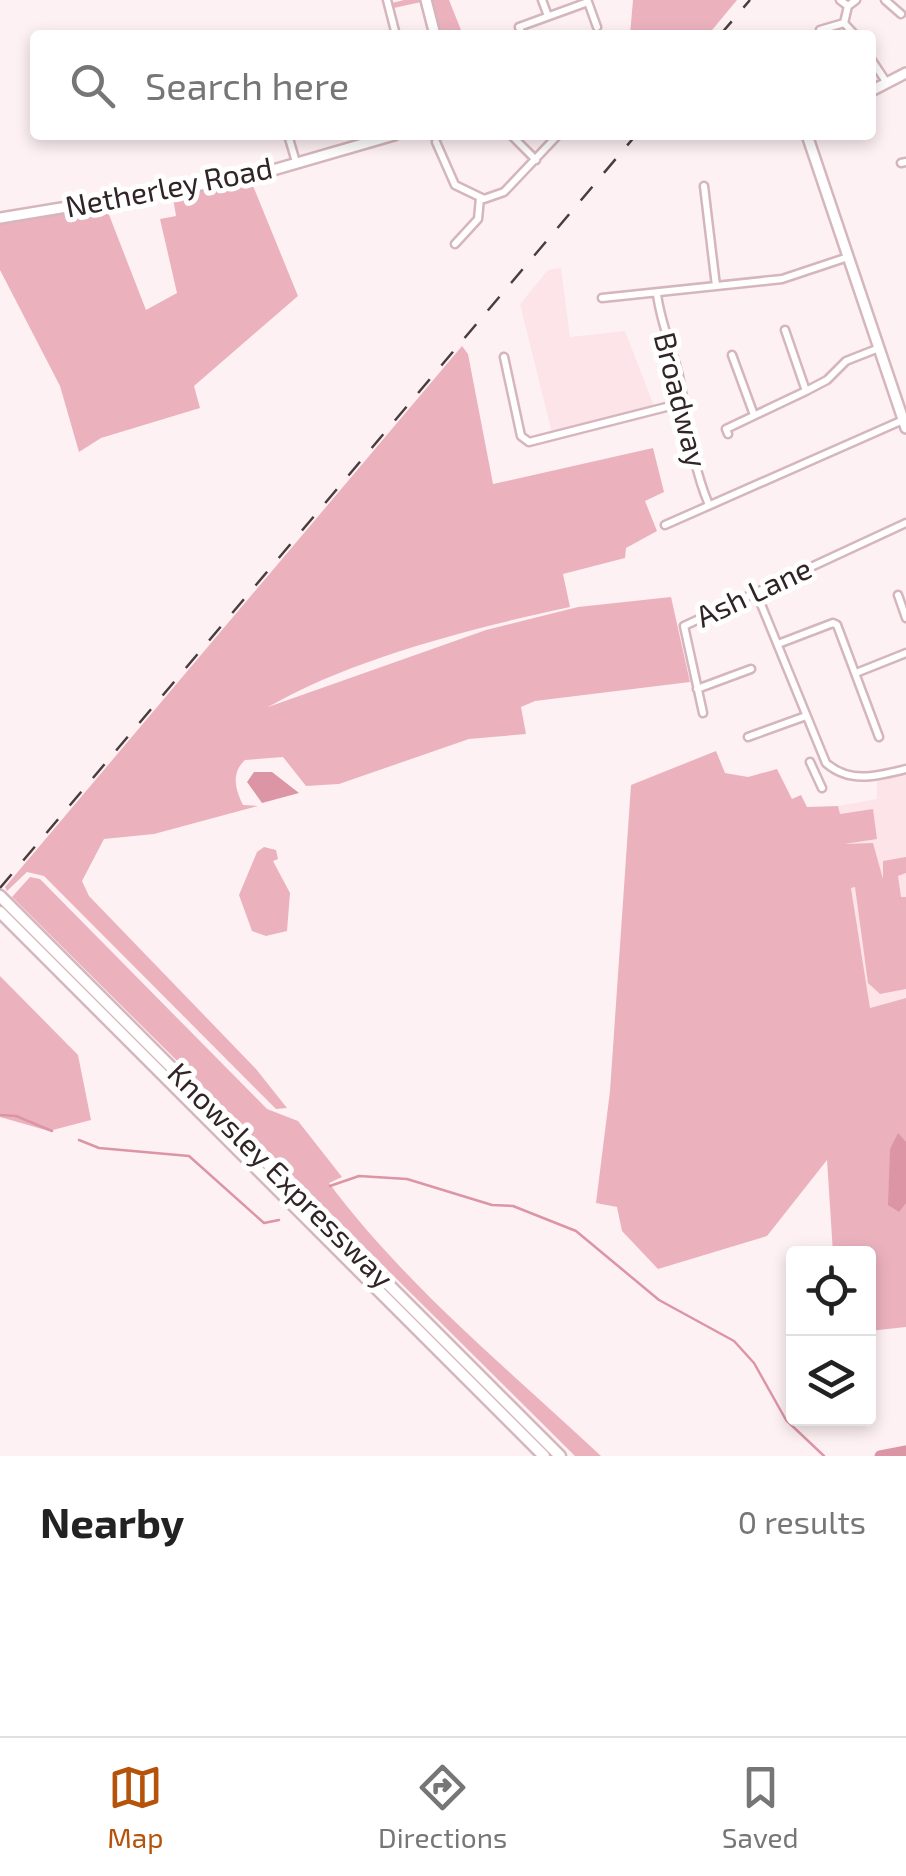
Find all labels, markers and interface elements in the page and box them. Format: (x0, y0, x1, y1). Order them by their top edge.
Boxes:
search box (30, 30, 876, 140)
icon: search (65, 58, 120, 113)
text: Search here (145, 62, 349, 108)
street label: Netherley Road (62, 148, 275, 224)
street label: Broadway (648, 328, 716, 471)
street label: Ash Lane (690, 549, 817, 634)
street label: Knowsley Expressway (161, 1054, 402, 1295)
map controls (786, 1246, 876, 1426)
button: locate (786, 1246, 876, 1336)
button: layers (786, 1336, 876, 1426)
text: Nearby (40, 1496, 184, 1546)
text: 0 results (738, 1502, 866, 1540)
tab: Map (107, 1760, 163, 1854)
tab: Directions (378, 1760, 507, 1854)
tab: Saved (722, 1760, 799, 1854)

